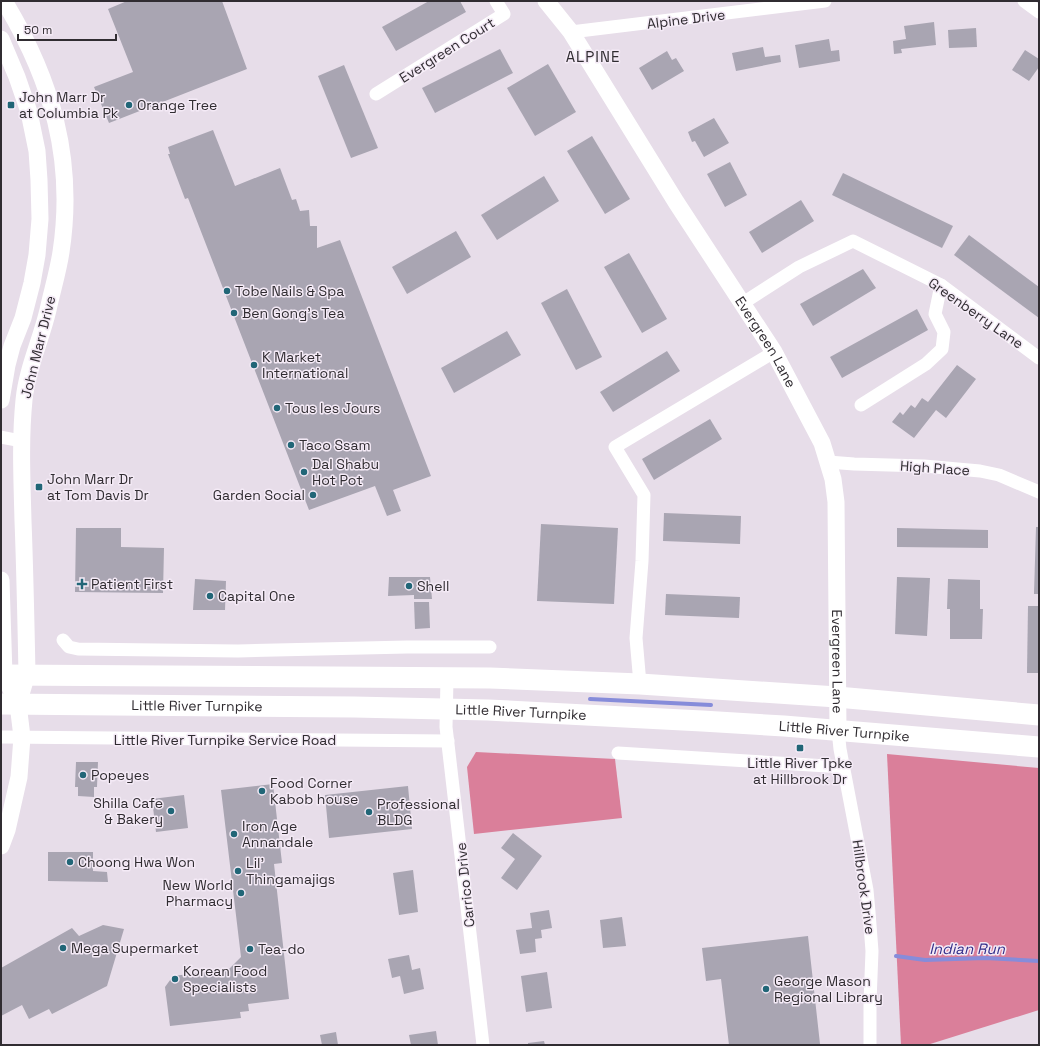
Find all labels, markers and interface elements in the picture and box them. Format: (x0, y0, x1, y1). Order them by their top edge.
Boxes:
street label: Alpine Drive (646, 5, 726, 33)
street label: Evergreen Court (396, 13, 498, 87)
scale bar (18, 16, 116, 42)
text: 50 m (24, 22, 52, 38)
district label: ALPINE (566, 47, 620, 66)
place label: John Marr Dr at Columbia Pk (19, 88, 119, 122)
place label: Orange Tree (137, 96, 217, 114)
marker: John Marr Dr at Columbia Pk (6, 100, 16, 110)
marker: Orange Tree (124, 100, 134, 110)
street label: Greenberry Lane (925, 274, 1027, 352)
place label: Tobe Nails & Spa (235, 282, 344, 300)
marker: Tobe Nails & Spa (222, 286, 232, 296)
street label: Evergreen Lane (731, 293, 800, 391)
street label: John Marr Drive (17, 294, 59, 400)
place label: Ben Gong’s Tea (242, 304, 344, 322)
marker: Ben Gong’s Tea (229, 308, 239, 318)
place label: K Market International (262, 348, 348, 382)
marker: K Market International (249, 360, 259, 370)
place label: Tous les Jours (285, 399, 380, 417)
marker: Tous les Jours (272, 403, 282, 413)
place label: Taco Ssam (299, 436, 370, 454)
marker: Taco Ssam (286, 440, 296, 450)
place label: Dal Shabu Hot Pot (312, 455, 379, 489)
street label: High Place (899, 457, 971, 479)
marker: Dal Shabu Hot Pot (299, 467, 309, 477)
place label: John Marr Dr at Tom Davis Dr (47, 470, 149, 504)
marker: John Marr Dr at Tom Davis Dr (34, 482, 44, 492)
place label: Garden Social (213, 486, 305, 504)
marker: Garden Social (308, 490, 318, 500)
place label: Patient First (91, 575, 173, 593)
place label: Shell (417, 577, 449, 595)
marker: Patient First (76, 578, 88, 590)
marker: Shell (404, 581, 414, 591)
place label: Capital One (218, 587, 295, 605)
marker: Capital One (205, 591, 215, 601)
street label: Evergreen Lane (828, 609, 847, 713)
street label: Little River Turnpike (131, 696, 263, 715)
street label: Little River Turnpike (455, 700, 587, 724)
street label: Little River Turnpike (778, 717, 910, 745)
street label: Little River Turnpike Service Road (114, 731, 336, 749)
marker: Little River Tpke at Hillbrook Dr (795, 743, 805, 753)
place label: Little River Tpke at Hillbrook Dr (747, 754, 853, 788)
place label: Popeyes (91, 766, 149, 784)
marker: Popeyes (78, 770, 88, 780)
place label: Food Corner Kabob house (270, 774, 358, 808)
marker: Food Corner Kabob house (257, 786, 267, 796)
place label: Shilla Cafe & Bakery (93, 794, 163, 828)
place label: Professional BLDG (377, 795, 460, 829)
marker: Shilla Cafe & Bakery (166, 806, 176, 816)
marker: Professional BLDG (364, 807, 374, 817)
place label: Iron Age Annandale (242, 817, 313, 851)
marker: Iron Age Annandale (229, 829, 239, 839)
street label: Hillbrook Drive (848, 838, 880, 936)
street label: Carrico Drive (452, 842, 478, 928)
place label: Choong Hwa Won (78, 853, 195, 871)
place label: Lil' Thingamajigs (246, 854, 335, 888)
marker: Choong Hwa Won (65, 857, 75, 867)
marker: Lil' Thingamajigs (233, 866, 243, 876)
place label: New World Pharmacy (162, 876, 233, 910)
marker: New World Pharmacy (236, 888, 246, 898)
place label: Mega Supermarket (71, 939, 199, 957)
water label: Indian Run (929, 939, 1006, 958)
place label: Tea-do (258, 940, 305, 958)
marker: Mega Supermarket (58, 943, 68, 953)
marker: Tea-do (245, 944, 255, 954)
place label: Korean Food Specialists (183, 962, 267, 996)
place label: George Mason Regional Library (774, 972, 883, 1006)
marker: Korean Food Specialists (170, 974, 180, 984)
marker: George Mason Regional Library (761, 984, 771, 994)

